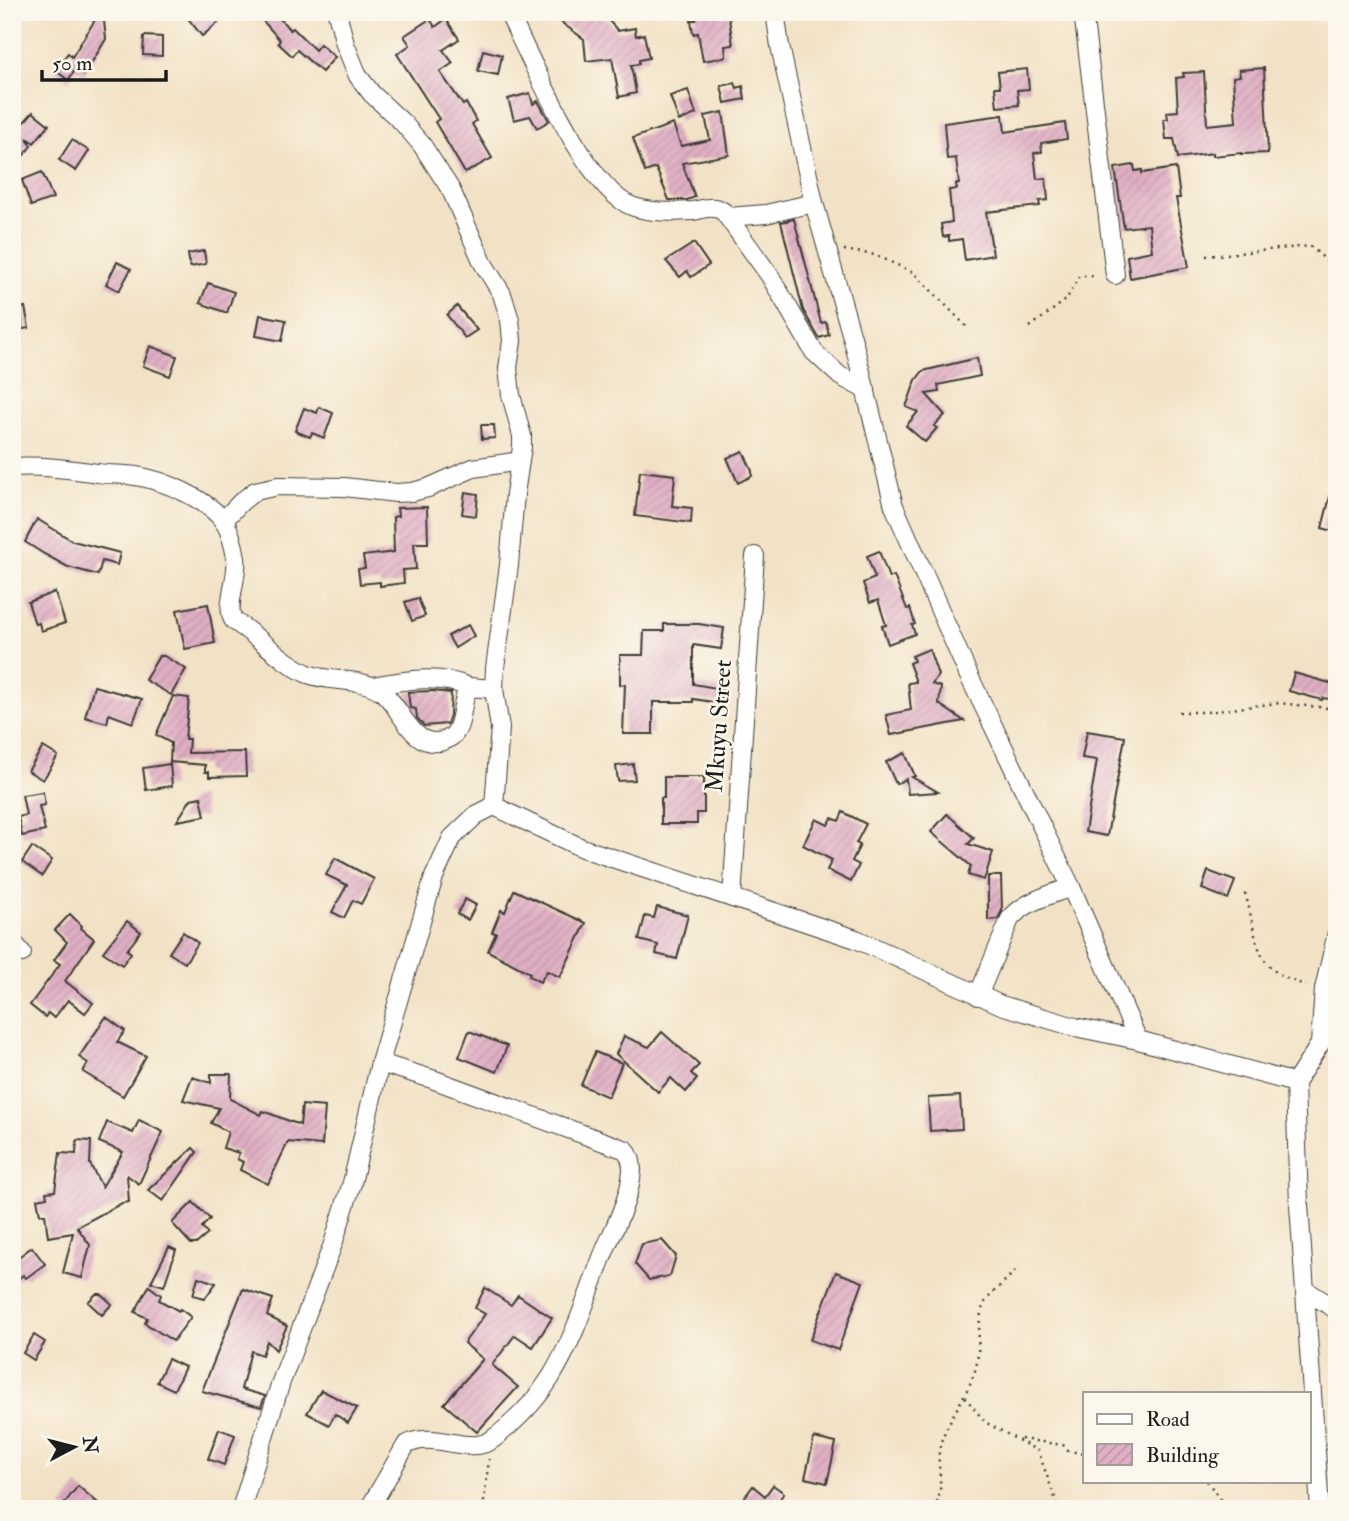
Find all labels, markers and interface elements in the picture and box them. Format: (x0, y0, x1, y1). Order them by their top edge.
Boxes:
scale bar (42, 38, 166, 82)
text: 50 m (52, 50, 93, 77)
street label: Mkuyu Street (699, 658, 739, 793)
legend (1083, 1392, 1310, 1482)
text: Road (1146, 1406, 1191, 1433)
north arrow (38, 1412, 108, 1482)
text: N (77, 1434, 103, 1456)
text: Building (1146, 1442, 1219, 1469)

